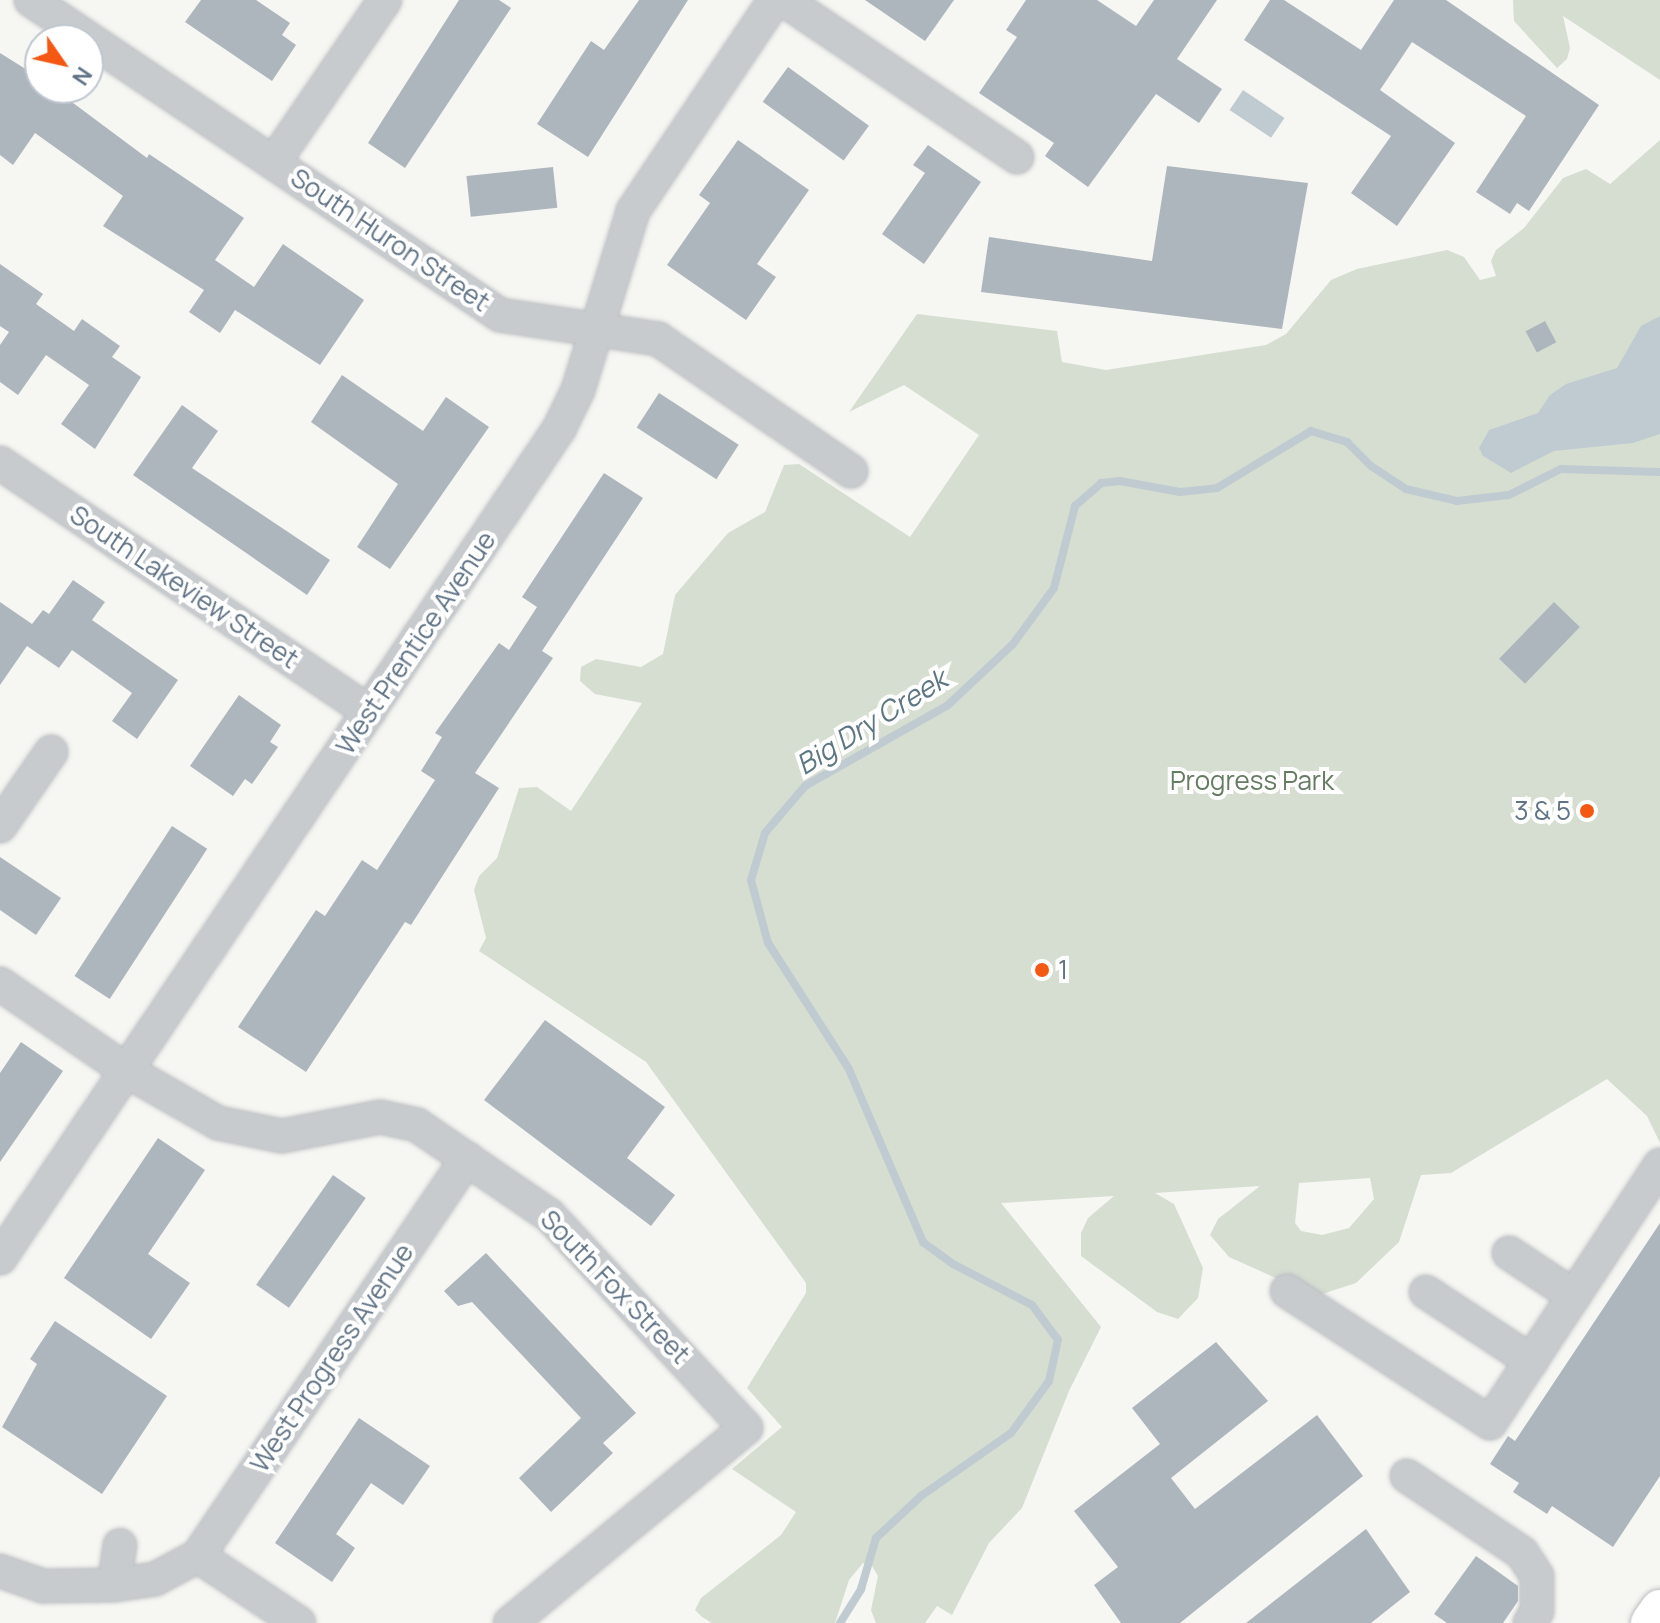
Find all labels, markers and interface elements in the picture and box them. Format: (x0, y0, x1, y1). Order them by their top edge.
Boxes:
north arrow (24, 24, 104, 104)
text: N (65, 61, 99, 91)
street label: South Huron Street (285, 162, 495, 318)
street label: South Lakeview Street (64, 499, 304, 675)
street label: West Prentice Avenue (330, 526, 502, 760)
water label: Big Dry Creek (789, 661, 953, 781)
park label: Progress Park (1170, 765, 1334, 797)
place label: 3 & 5 (1514, 795, 1571, 827)
marker: 3 & 5 (1578, 802, 1596, 820)
place label: 1 (1058, 954, 1068, 986)
marker: 1 (1033, 961, 1051, 979)
street label: South Fox Street (534, 1204, 696, 1370)
street label: West Progress Avenue (244, 1238, 420, 1478)

